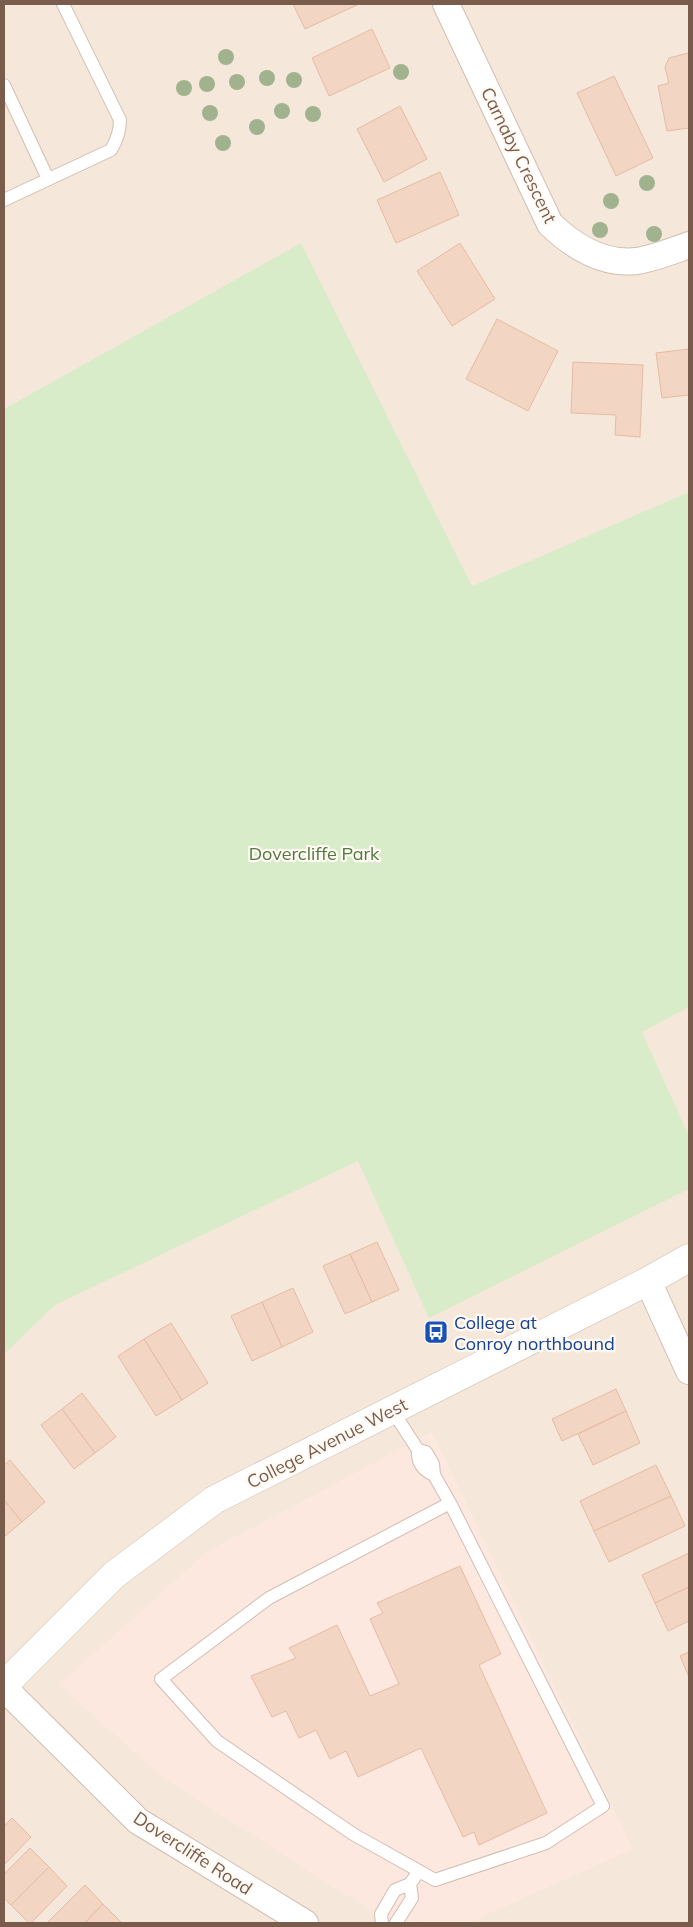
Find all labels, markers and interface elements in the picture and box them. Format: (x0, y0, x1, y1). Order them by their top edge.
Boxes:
street label: Carnaby Crescent (476, 83, 562, 227)
park label: Dovercliffe Park (249, 842, 380, 865)
place label: College at Conroy northbound (454, 1311, 615, 1355)
bus stop icon: College at Conroy northbound (423, 1319, 449, 1345)
street label: College Avenue West (243, 1393, 411, 1493)
street label: Dovercliffe Road (129, 1806, 257, 1900)

